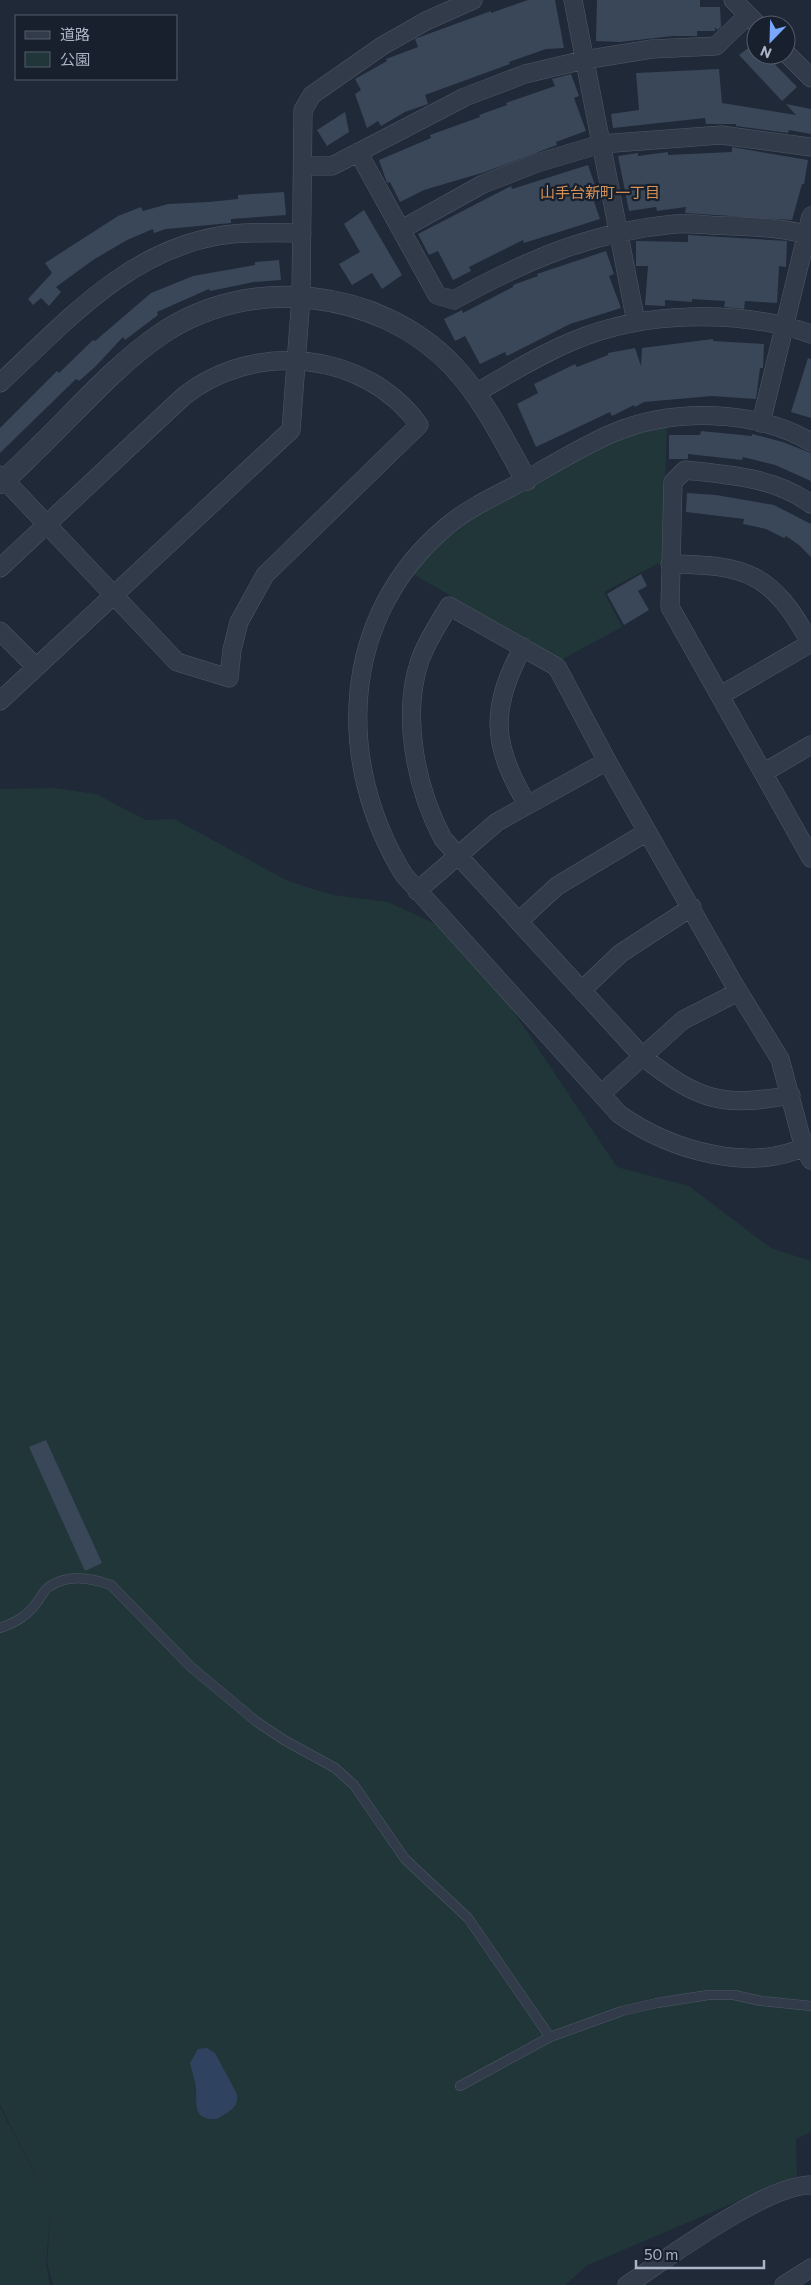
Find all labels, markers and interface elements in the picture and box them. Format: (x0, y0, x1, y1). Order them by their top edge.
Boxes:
legend (15, 15, 178, 80)
north arrow (746, 15, 796, 65)
text: 道路 (60, 25, 90, 43)
text: N (758, 43, 774, 62)
text: 公園 (60, 50, 90, 68)
district label: 山手台新町一丁目 (540, 183, 660, 201)
scale bar (636, 2238, 764, 2270)
text: 50 m (644, 2245, 678, 2263)

